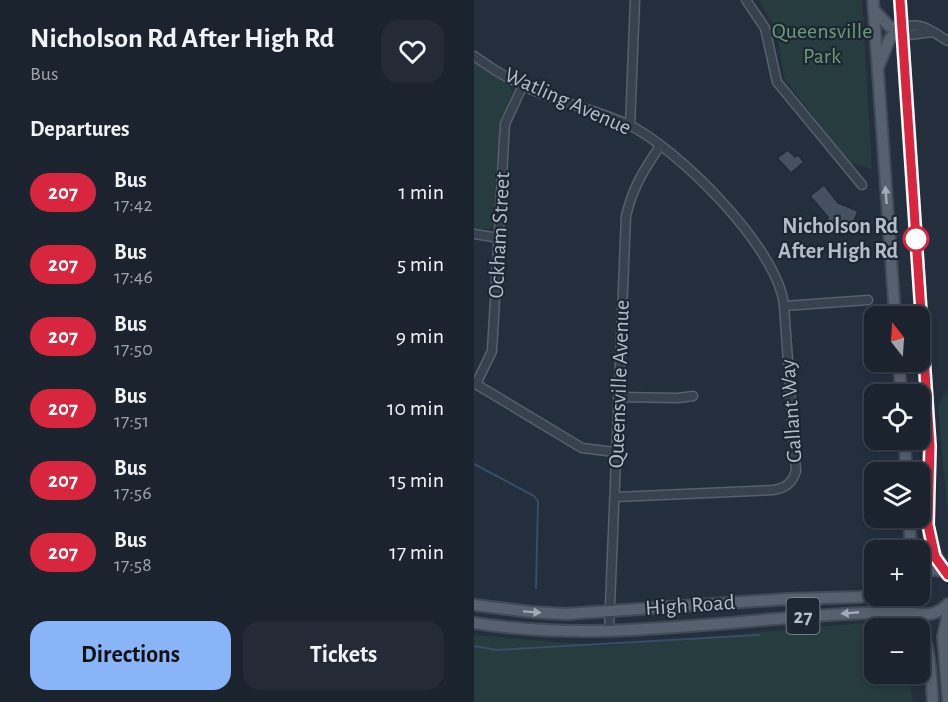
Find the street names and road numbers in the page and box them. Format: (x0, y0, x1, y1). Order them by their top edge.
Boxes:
street label: Watling Avenue (501, 63, 635, 139)
street label: Ockham Street (485, 171, 513, 299)
street label: Queensville Avenue (605, 299, 633, 469)
street label: Gallant Way (776, 358, 806, 463)
street label: High Road (644, 591, 736, 619)
road number: 27 (786, 598, 820, 634)

